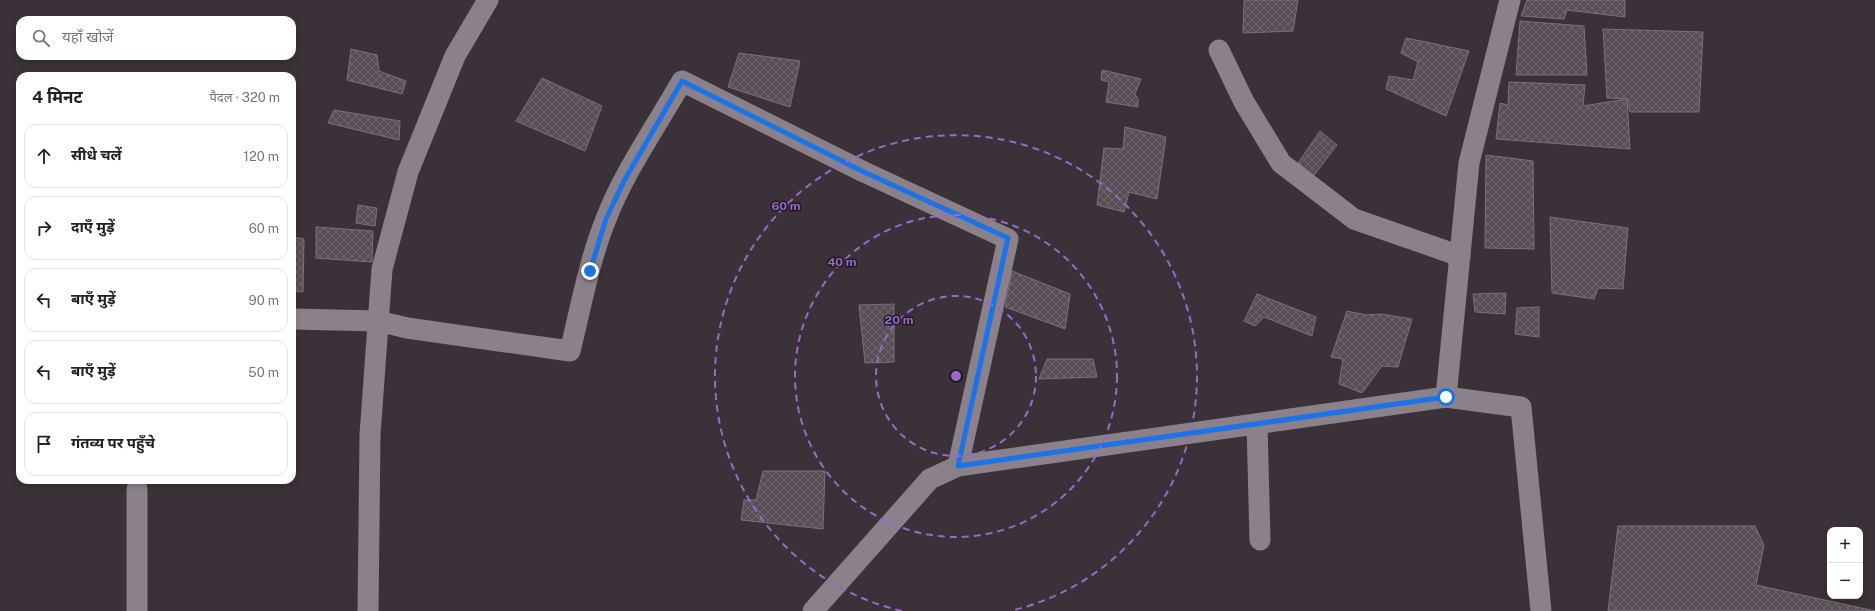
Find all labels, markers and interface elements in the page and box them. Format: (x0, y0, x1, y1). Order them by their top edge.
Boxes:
search box (16, 16, 296, 60)
icon: search (30, 27, 52, 49)
text: यहाँ खोजें (62, 28, 113, 45)
text: 4 मिनट (32, 87, 83, 107)
text: पैदल · 320 m (209, 90, 280, 105)
icon: ahead (33, 145, 55, 167)
text: सीधे चलें (71, 146, 122, 163)
text: 120 m (244, 149, 279, 164)
text: 60 m (771, 199, 801, 213)
icon: right (33, 217, 55, 239)
text: दाएँ मुड़ें (71, 218, 115, 235)
text: 60 m (249, 221, 279, 236)
text: 40 m (827, 255, 857, 269)
route end (581, 262, 599, 280)
icon: left (33, 289, 55, 311)
text: बाएँ मुड़ें (71, 290, 116, 307)
text: 90 m (249, 293, 279, 308)
text: 20 m (885, 313, 914, 327)
icon: left (33, 361, 55, 383)
text: बाएँ मुड़ें (71, 362, 116, 379)
text: 50 m (248, 365, 279, 380)
centre of rings (949, 369, 963, 383)
route start (1437, 388, 1455, 406)
icon: arrive (33, 433, 55, 455)
text: गंतव्य पर पहुँचे (71, 434, 155, 451)
map controls (1827, 527, 1863, 599)
button: + (1827, 527, 1863, 563)
button: − (1827, 563, 1863, 599)

